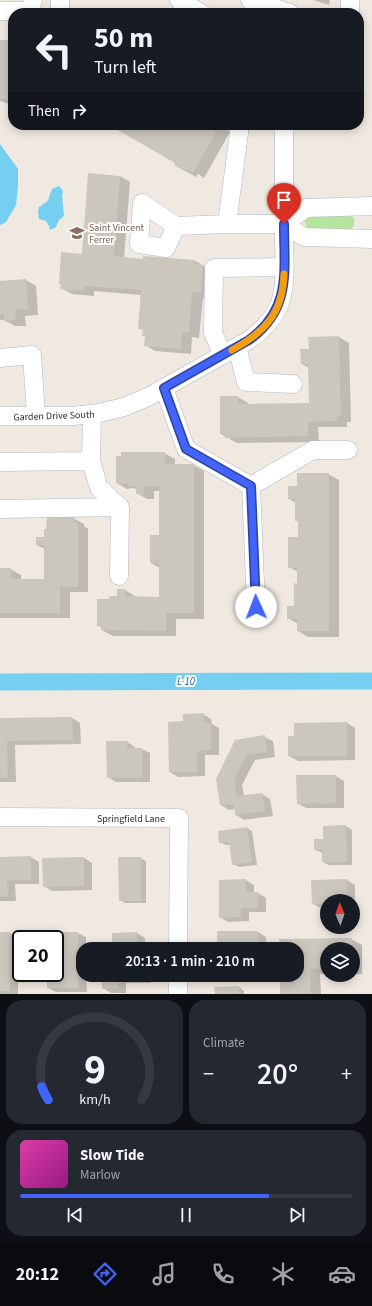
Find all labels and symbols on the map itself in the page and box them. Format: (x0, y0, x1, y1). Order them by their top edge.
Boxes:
pin (267, 183, 301, 224)
place label: Saint Vincent Ferrer (89, 221, 145, 247)
school or university icon: Saint Vincent Ferrer (68, 224, 86, 242)
street label: Garden Drive South (13, 408, 95, 424)
position arrow (235, 586, 277, 628)
water label: L-10 (177, 674, 196, 689)
street label: Springfield Lane (97, 812, 165, 826)
north arrow (320, 894, 360, 934)
speed limit sign: 20 (12, 930, 64, 982)

